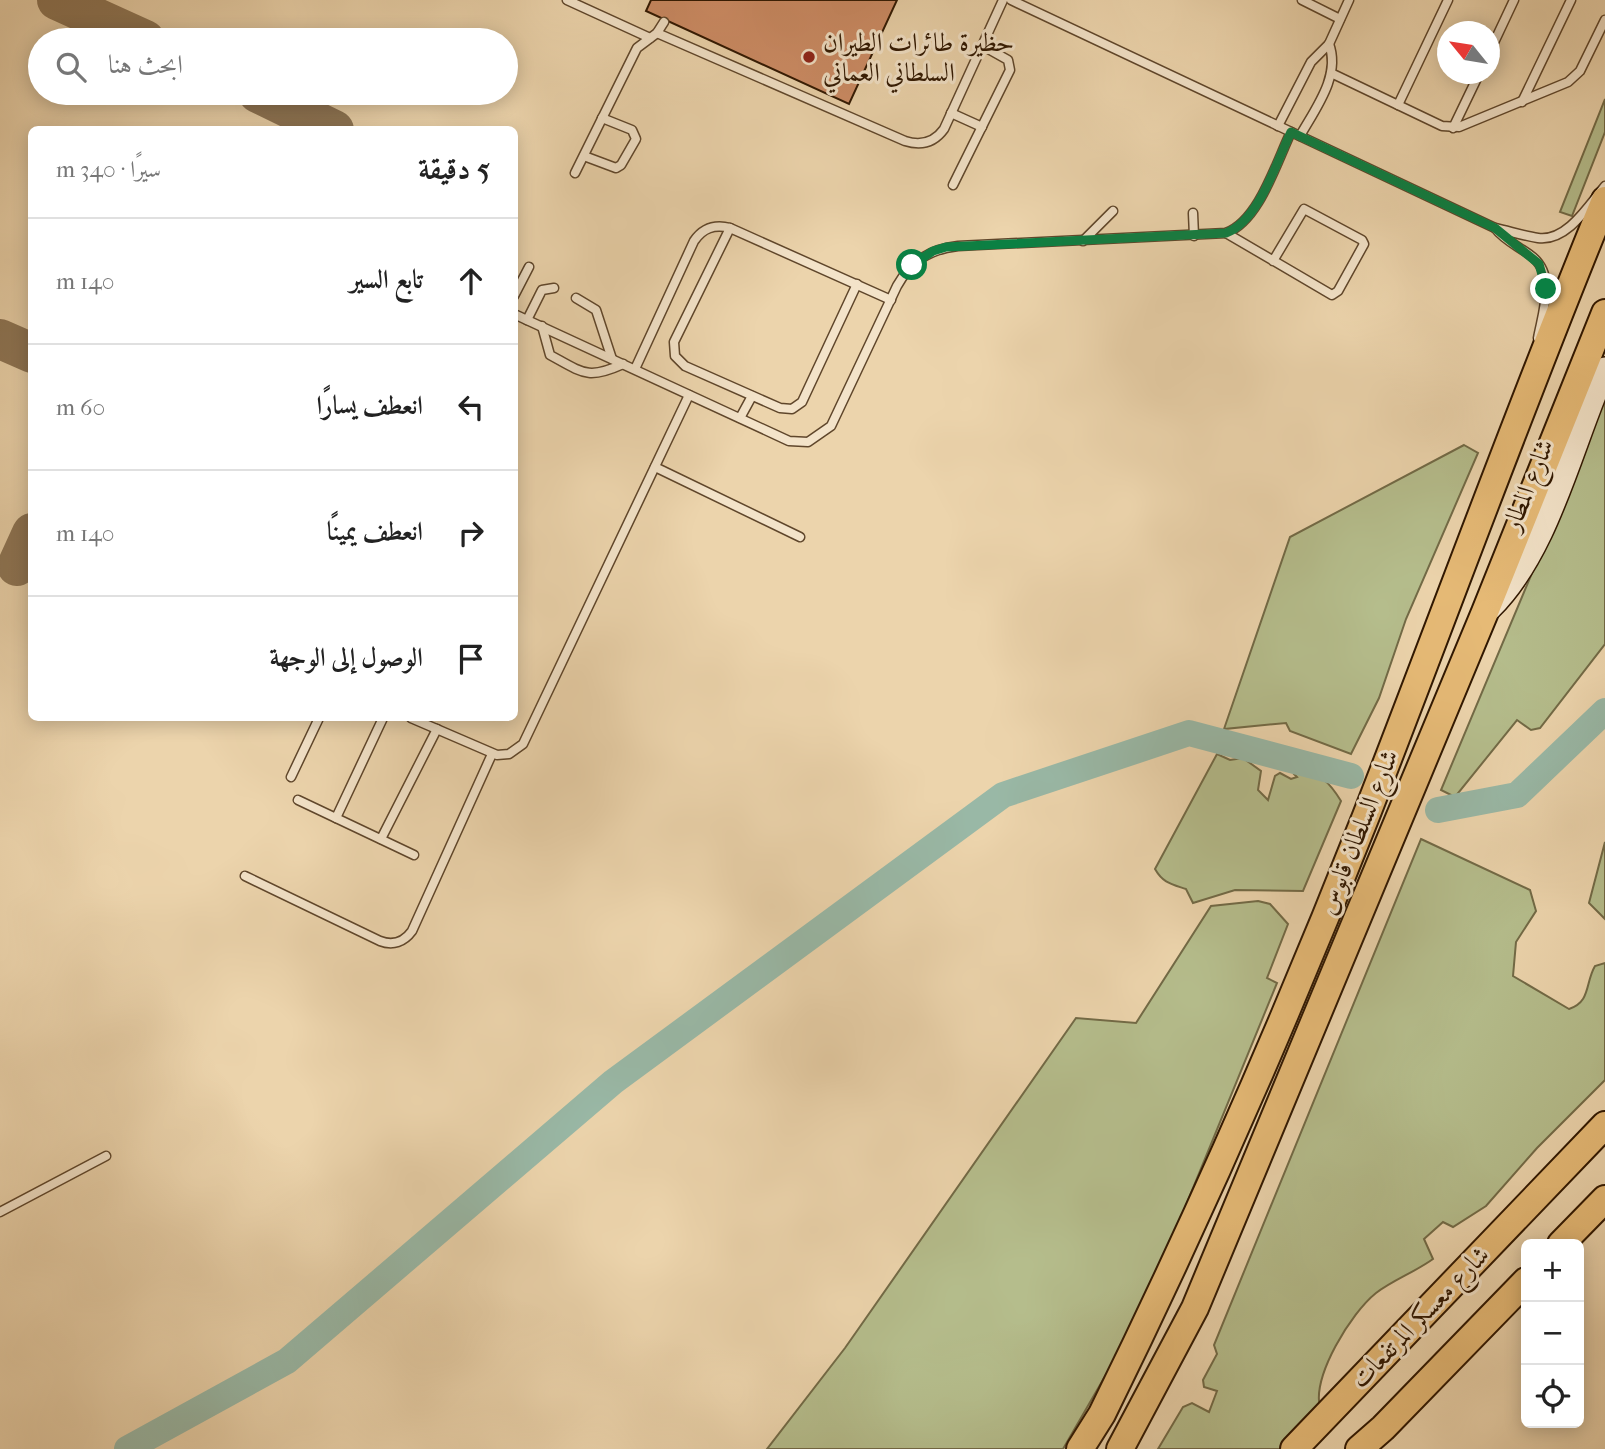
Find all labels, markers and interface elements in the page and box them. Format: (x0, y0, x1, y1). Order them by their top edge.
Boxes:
north arrow (1437, 21, 1500, 84)
place label: حظيرة طائرات الطيران السلطاني العماني (823, 27, 1014, 94)
search box (28, 28, 518, 105)
icon: search (52, 48, 90, 86)
text: ابحث هنا (108, 49, 183, 80)
marker: حظيرة طائرات الطيران السلطاني العماني (801, 49, 817, 65)
text: 5 دقيقة (418, 152, 490, 187)
text: سيرًا · 340 m (56, 156, 161, 183)
route start (896, 249, 927, 280)
icon: ahead (452, 262, 490, 300)
text: تابع السير (350, 264, 423, 295)
text: 140 m (56, 268, 115, 295)
route end (1530, 273, 1561, 304)
icon: left (452, 388, 490, 426)
text: انعطف يسارًا (316, 390, 423, 421)
text: 60 m (56, 394, 105, 421)
street label: شارع المطار (1494, 435, 1566, 540)
icon: right (452, 514, 490, 552)
text: انعطف يمينًا (327, 516, 423, 547)
text: 140 m (56, 520, 115, 547)
icon: arrive (452, 640, 490, 678)
text: الوصول إلى الوجهة (269, 642, 423, 673)
street label: شارع السلطان قابوس (1311, 745, 1411, 921)
street label: شارع معسكر المرتفعات (1344, 1239, 1500, 1399)
map controls (1521, 1239, 1584, 1428)
button: + (1521, 1239, 1584, 1302)
button: − (1521, 1302, 1584, 1365)
button: locate (1521, 1365, 1584, 1428)

